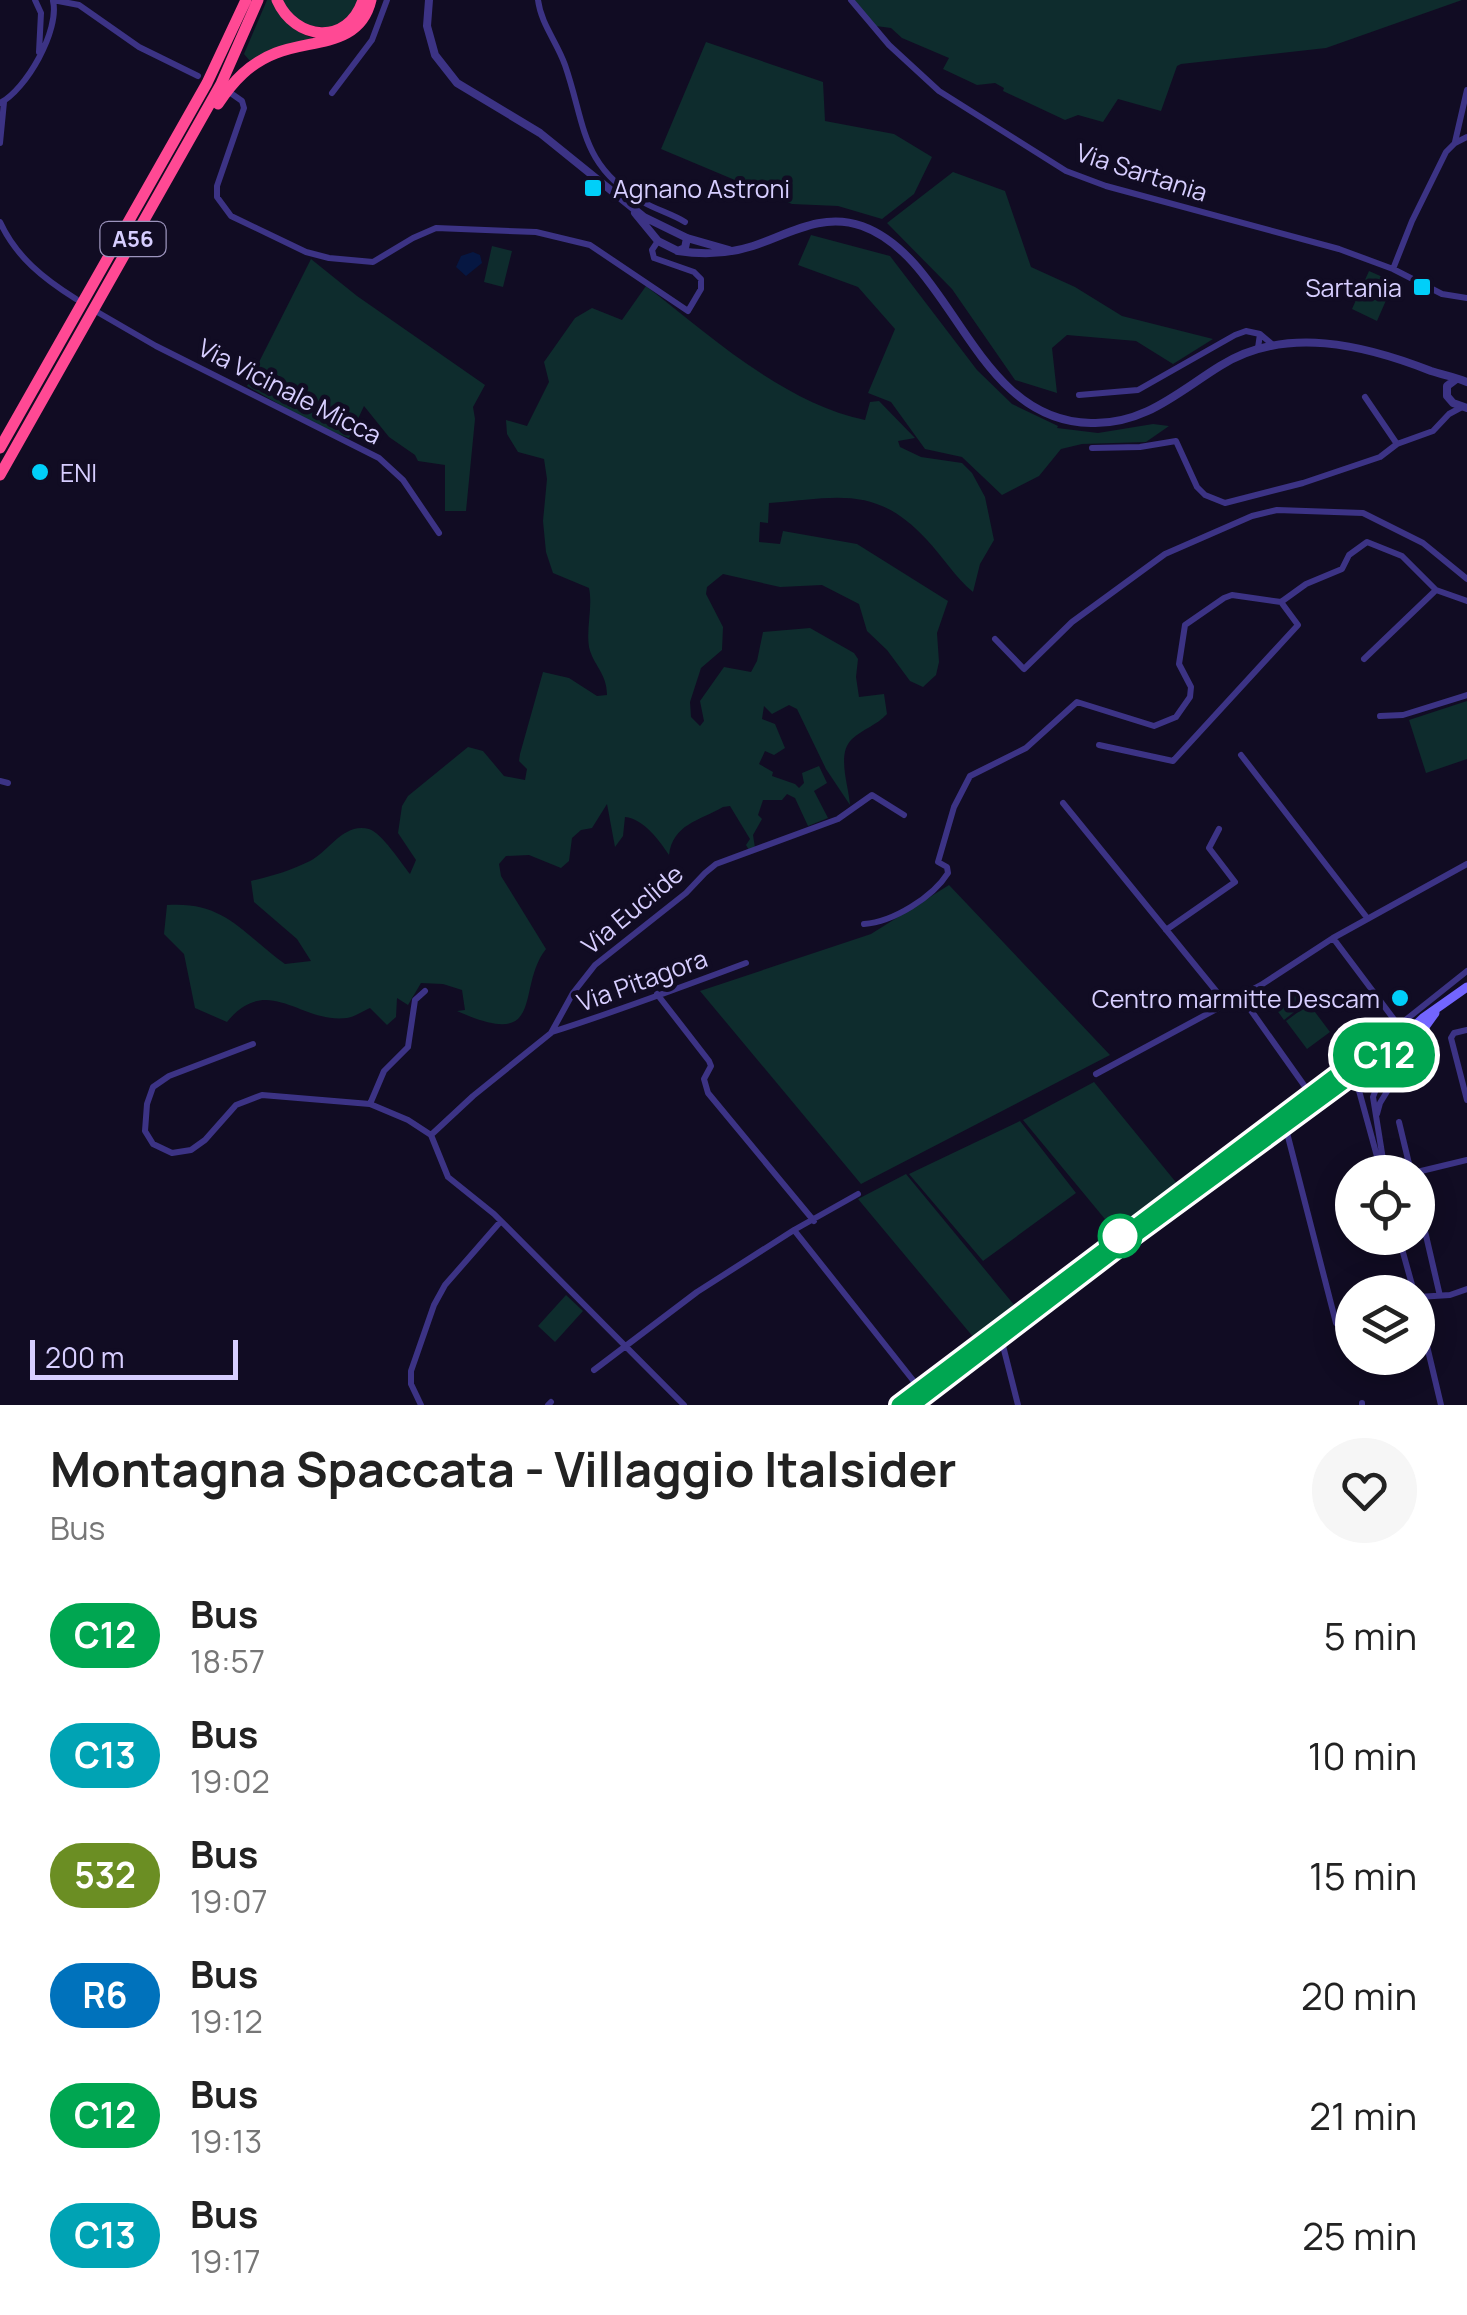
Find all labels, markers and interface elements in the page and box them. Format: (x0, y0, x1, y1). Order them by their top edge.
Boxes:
street label: Via Sartania (1072, 134, 1212, 210)
place label: Agnano Astroni (613, 171, 790, 206)
marker: Agnano Astroni (582, 177, 604, 199)
road number: A56 (100, 222, 166, 256)
place label: Sartania (1305, 270, 1402, 305)
marker: Sartania (1411, 276, 1433, 298)
street label: Via Vicinale Micca (192, 330, 388, 452)
place label: ENI (60, 455, 97, 490)
marker: ENI (29, 461, 51, 483)
street label: Via Euclide (574, 856, 690, 962)
street label: Via Pitagora (572, 940, 712, 1020)
place label: Centro marmitte Descam (1092, 981, 1380, 1016)
marker: Centro marmitte Descam (1389, 987, 1411, 1009)
line badge: C12 (1326, 1022, 1442, 1088)
text: C12 (1353, 1031, 1415, 1079)
map controls (1335, 1155, 1435, 1375)
button: locate (1335, 1155, 1435, 1255)
unlabelled marker (1099, 1215, 1141, 1257)
button: layers (1335, 1275, 1435, 1375)
scale bar (30, 1335, 238, 1380)
text: 200 m (45, 1338, 124, 1376)
text: Montagna Spaccata - Villaggio Italsider (50, 1436, 957, 1501)
button: heart (1312, 1438, 1417, 1543)
text: Bus (50, 1506, 105, 1550)
text: Bus (190, 1587, 258, 1639)
text: 5 min (1324, 1609, 1417, 1661)
text: C12 (74, 1611, 136, 1659)
text: 18:57 (190, 1639, 265, 1683)
text: Bus (190, 1707, 258, 1759)
text: 10 min (1308, 1729, 1417, 1781)
text: C13 (74, 1731, 136, 1779)
text: 19:02 (190, 1759, 270, 1803)
text: Bus (190, 1827, 258, 1879)
text: 15 min (1309, 1849, 1417, 1901)
text: 532 (74, 1851, 136, 1899)
text: 19:07 (190, 1879, 268, 1923)
text: Bus (190, 1947, 258, 1999)
text: 20 min (1301, 1969, 1417, 2021)
text: R6 (83, 1971, 127, 2019)
text: 19:12 (190, 1999, 263, 2043)
text: Bus (190, 2067, 258, 2119)
text: 21 min (1309, 2089, 1417, 2141)
text: C12 (74, 2091, 136, 2139)
text: 19:13 (190, 2119, 262, 2163)
text: Bus (190, 2187, 258, 2239)
text: 25 min (1302, 2209, 1417, 2261)
text: C13 (74, 2211, 136, 2259)
text: 19:17 (190, 2239, 260, 2283)

